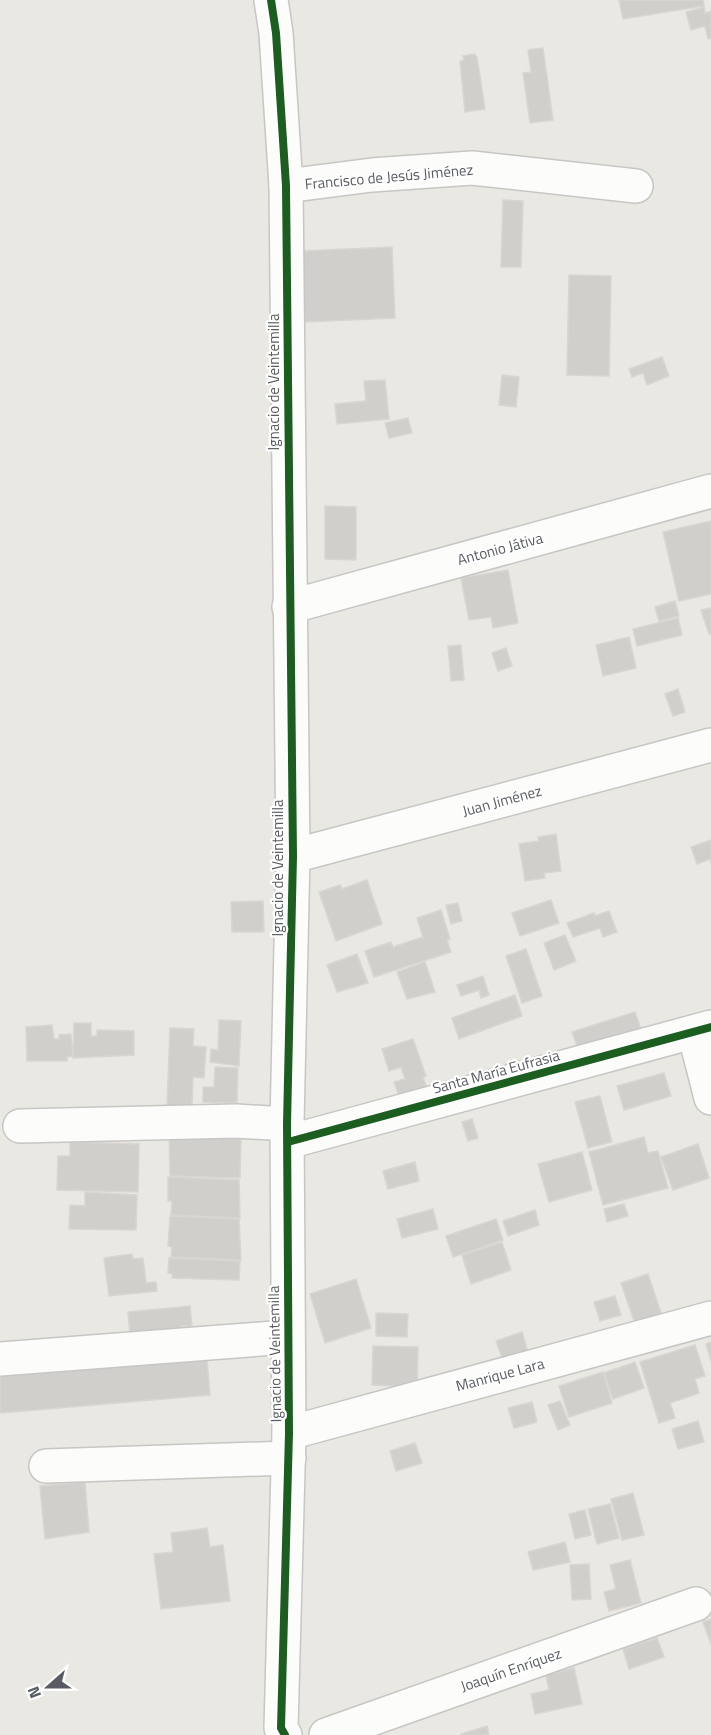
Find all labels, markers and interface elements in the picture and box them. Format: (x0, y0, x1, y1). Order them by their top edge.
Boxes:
street label: Francisco de Jesús Jiménez (304, 158, 474, 195)
street label: Ignacio de Veintemilla (262, 313, 285, 450)
street label: Antonio Játiva (455, 526, 546, 571)
street label: Juan Jiménez (460, 779, 544, 822)
street label: Ignacio de Veintemilla (266, 799, 289, 936)
street label: Santa María Eufrasia (430, 1043, 562, 1100)
street label: Ignacio de Veintemilla (262, 1285, 287, 1423)
street label: Manrique Lara (453, 1352, 547, 1397)
street label: Joaquín Enríquez (457, 1641, 565, 1698)
north arrow (18, 1657, 78, 1717)
text: N (21, 1683, 47, 1702)

